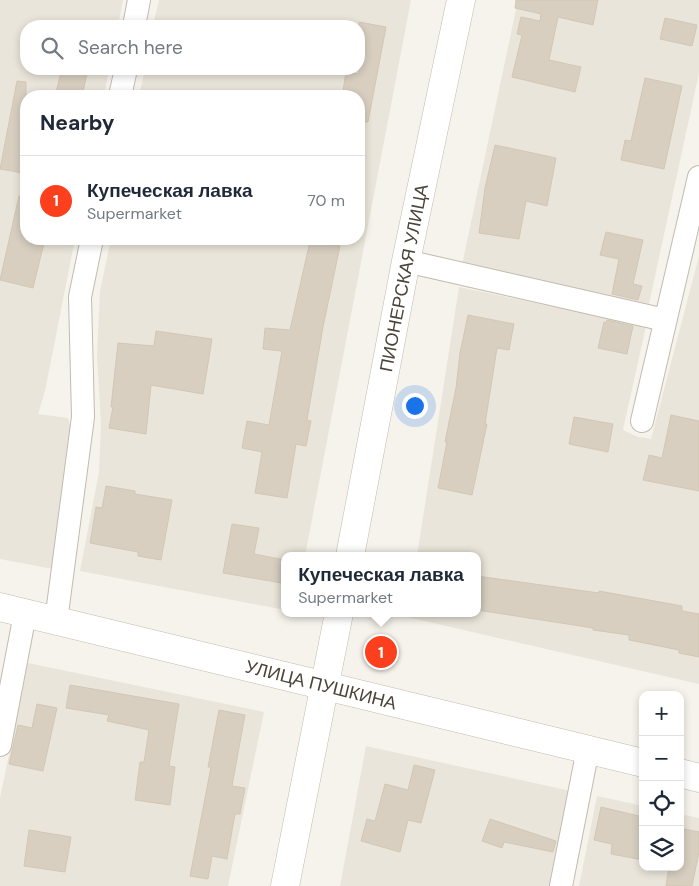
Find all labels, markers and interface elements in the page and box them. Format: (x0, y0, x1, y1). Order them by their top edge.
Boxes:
search box (20, 20, 365, 75)
icon: search (38, 34, 66, 62)
text: Search here (78, 35, 183, 60)
text: Nearby (40, 109, 114, 137)
text: Купеческая лавка (87, 178, 253, 203)
street label: ПИОНЕРСКАЯ УЛИЦА (374, 182, 434, 374)
text: 1 (53, 190, 59, 211)
text: 70 m (307, 190, 345, 211)
text: Supermarket (87, 203, 182, 224)
your location (402, 393, 428, 419)
popup (281, 552, 481, 617)
text: Купеческая лавка (298, 562, 464, 587)
text: Supermarket (298, 587, 393, 608)
pin: 1 (365, 633, 397, 671)
street label: УЛИЦА ПУШКИНА (243, 655, 399, 715)
map controls (639, 691, 684, 871)
button: + (639, 691, 684, 736)
button: − (639, 736, 684, 781)
button: locate (639, 781, 684, 826)
button: layers (639, 826, 684, 871)

